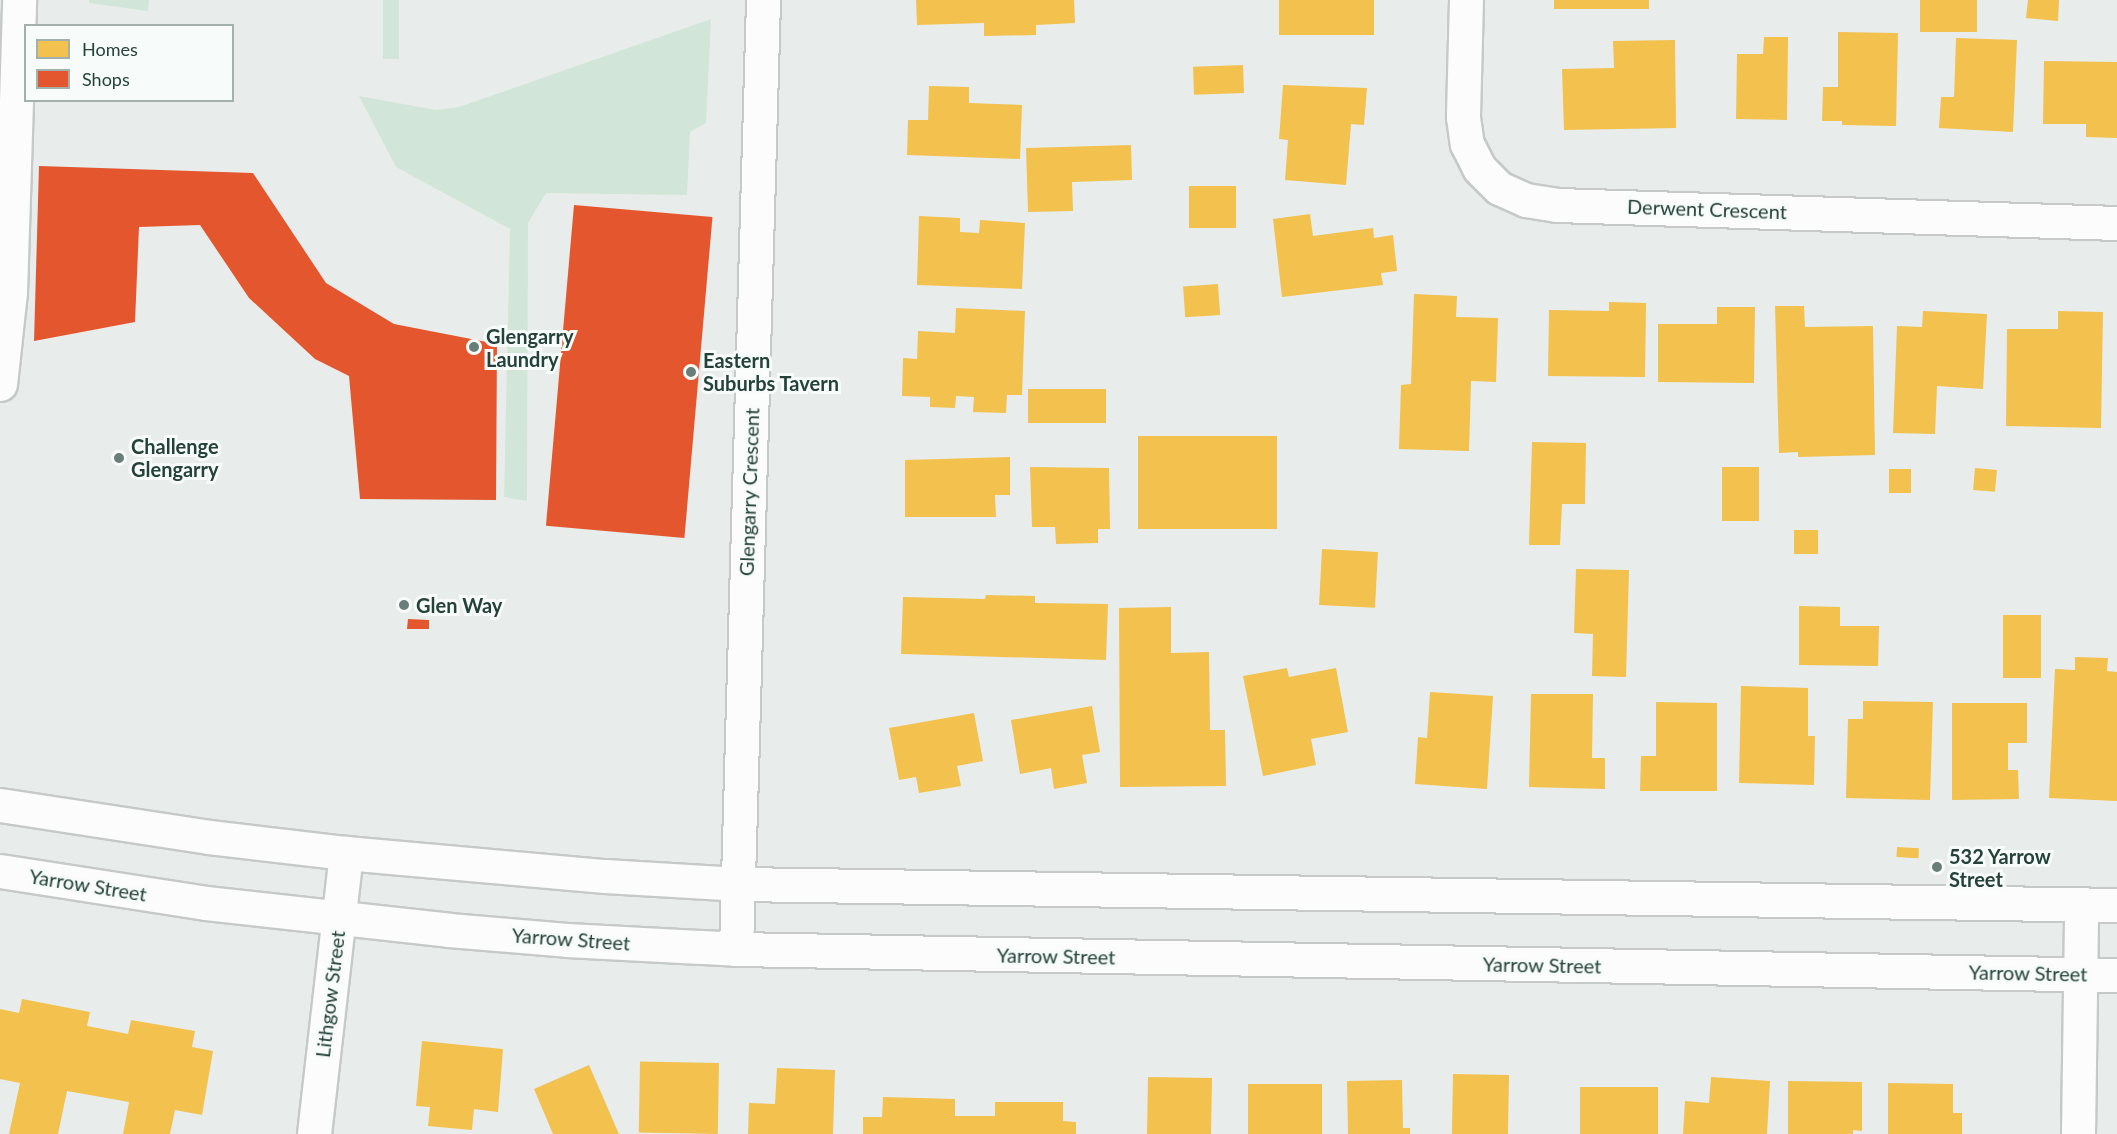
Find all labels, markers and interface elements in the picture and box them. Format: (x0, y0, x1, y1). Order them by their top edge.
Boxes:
legend (24, 24, 234, 102)
text: Homes (82, 38, 138, 60)
text: Shops (82, 68, 130, 90)
street label: Derwent Crescent (1627, 194, 1787, 224)
place label: Glengarry Laundry (486, 324, 574, 371)
marker: Glengarry Laundry (467, 340, 481, 354)
place label: Eastern Suburbs Tavern (703, 348, 840, 395)
marker: Eastern Suburbs Tavern (684, 365, 698, 379)
street label: Glengarry Crescent (734, 407, 764, 577)
place label: Challenge Glengarry (131, 434, 219, 481)
marker: Challenge Glengarry (112, 451, 126, 465)
place label: Glen Way (416, 593, 502, 617)
marker: Glen Way (397, 598, 411, 612)
place label: 532 Yarrow Street (1949, 844, 2051, 891)
marker: 532 Yarrow Street (1930, 860, 1944, 874)
street label: Yarrow Street (27, 864, 149, 906)
street label: Yarrow Street (511, 923, 631, 955)
street label: Lithgow Street (310, 929, 350, 1059)
street label: Yarrow Street (996, 943, 1116, 969)
street label: Yarrow Street (1482, 952, 1602, 978)
street label: Yarrow Street (1968, 960, 2088, 986)

